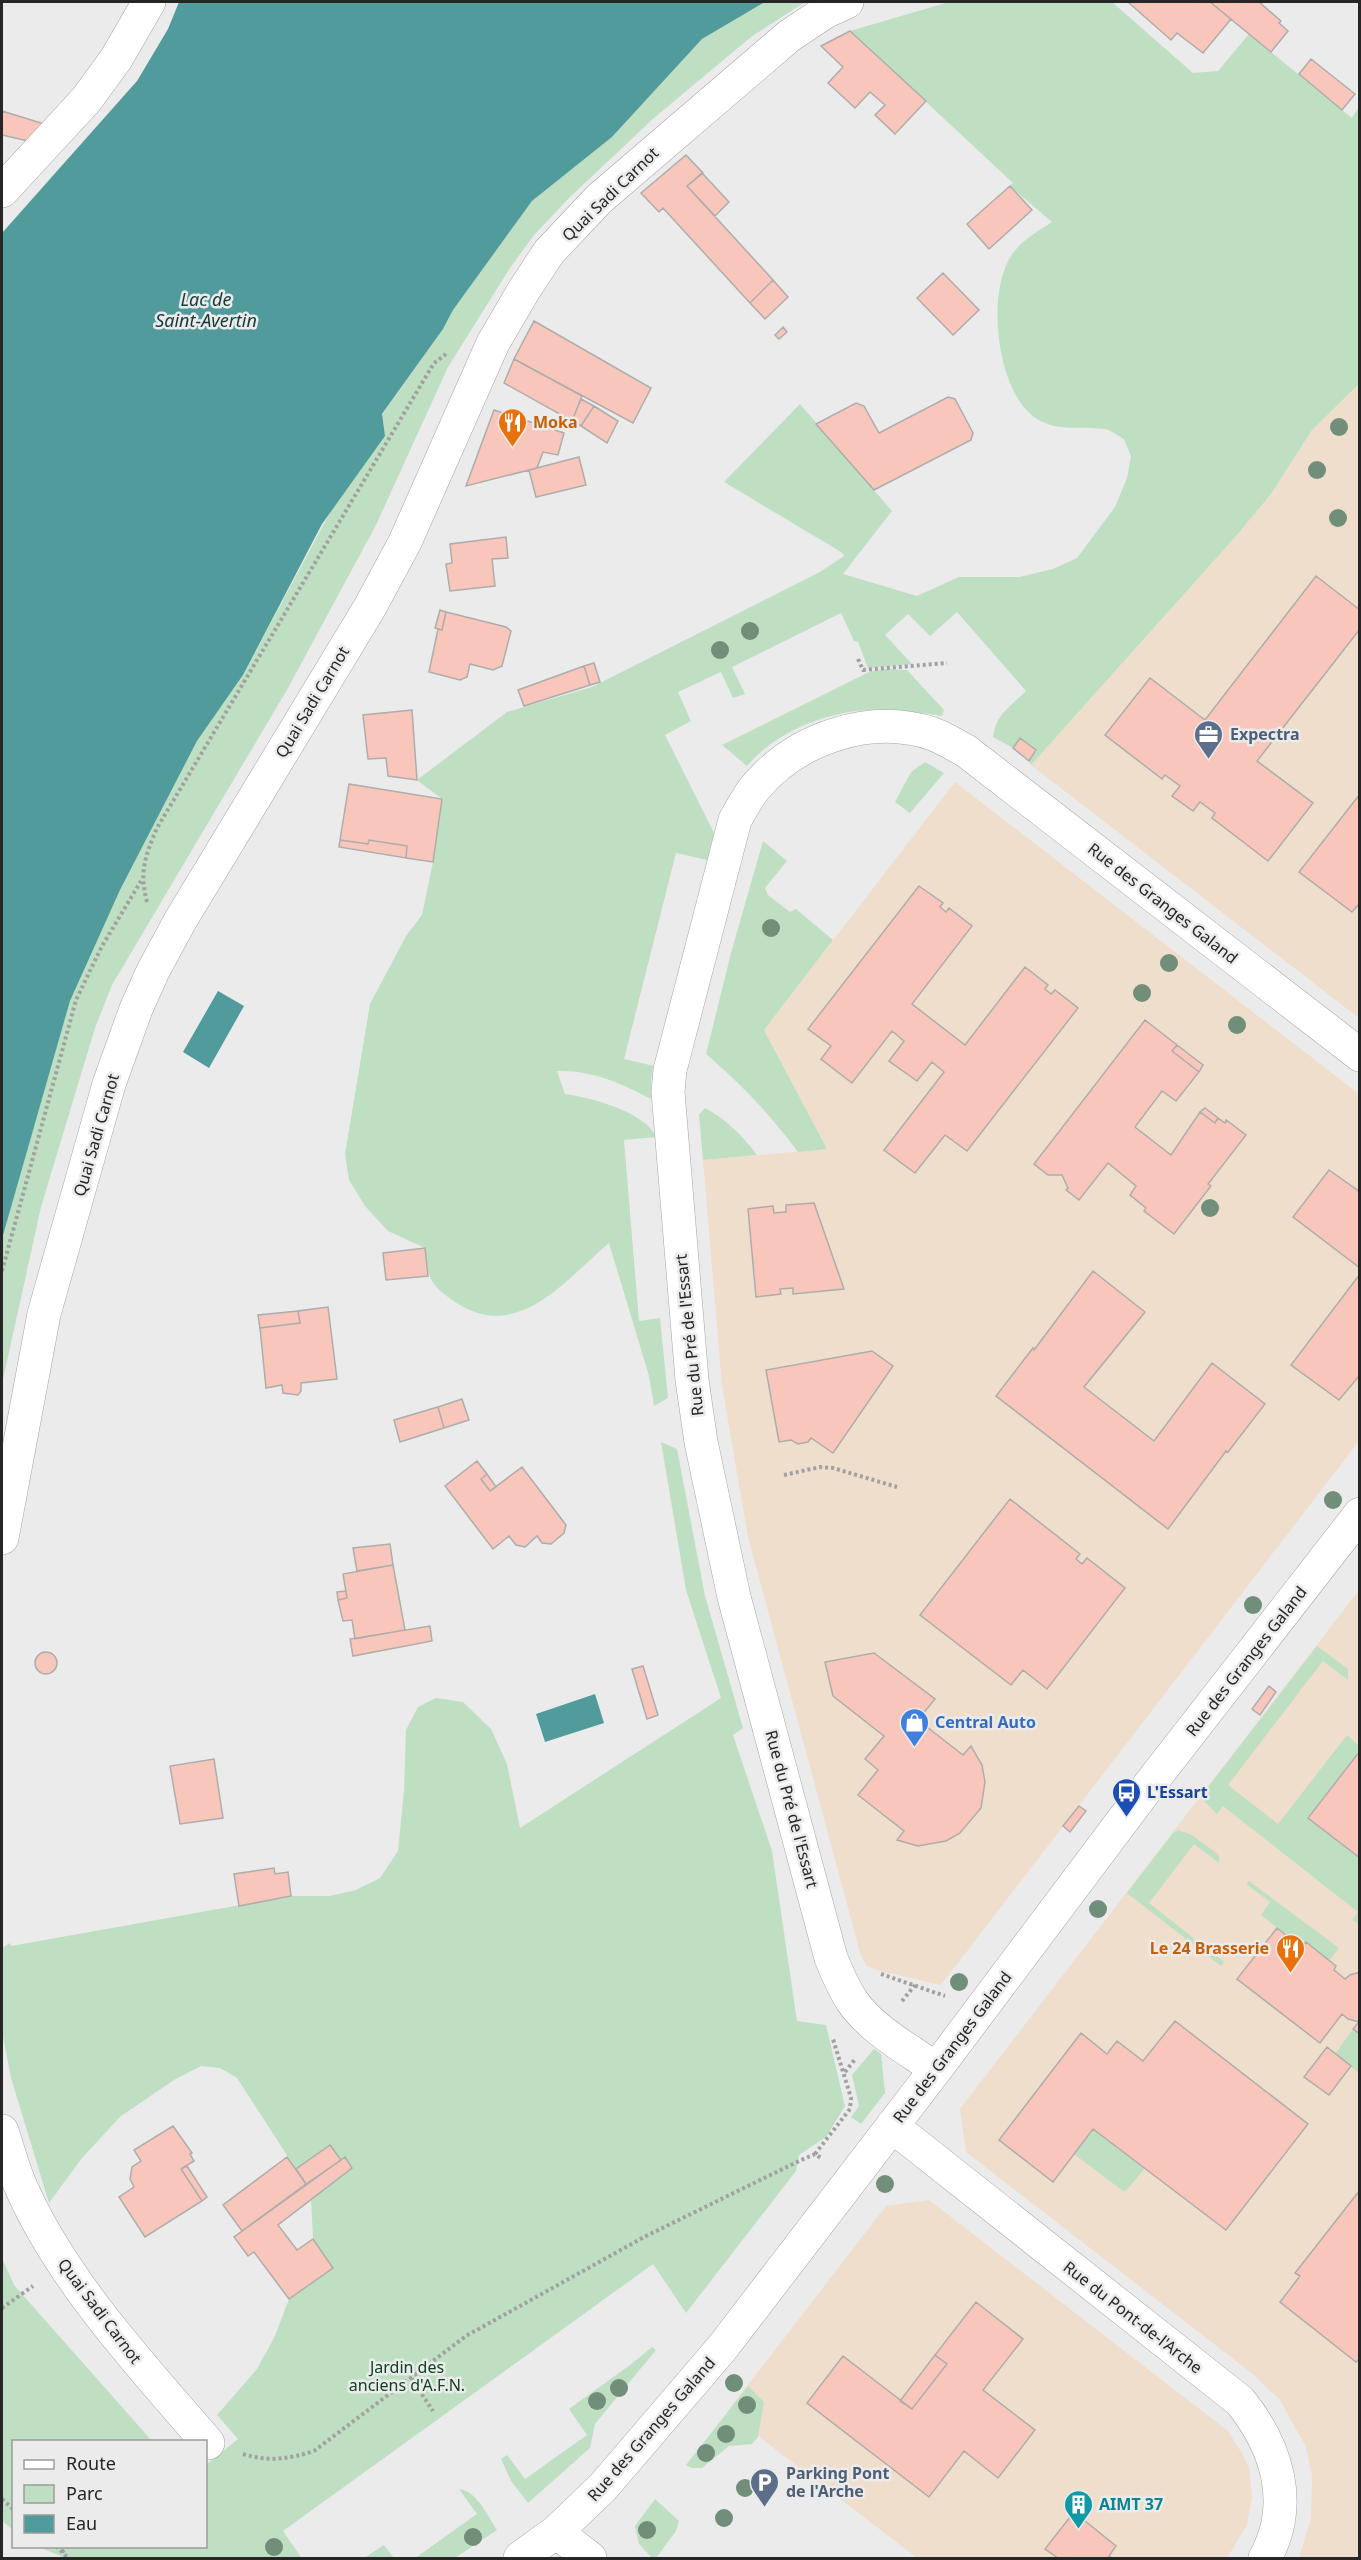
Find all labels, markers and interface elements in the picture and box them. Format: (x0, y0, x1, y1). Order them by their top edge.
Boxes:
street label: Quai Sadi Carnot (557, 142, 663, 246)
water label: Lac de Saint-Avertin (155, 287, 257, 332)
restaurant icon: Moka (496, 406, 528, 448)
place label: Moka (533, 411, 578, 433)
street label: Quai Sadi Carnot (270, 642, 354, 762)
office icon: Expectra (1193, 718, 1225, 760)
place label: Expectra (1230, 723, 1300, 745)
street label: Rue des Granges Galand (1083, 837, 1243, 969)
street label: Quai Sadi Carnot (68, 1071, 124, 1199)
street label: Rue du Pré de l'Essart (670, 1253, 708, 1417)
street label: Rue des Granges Galand (1180, 1581, 1312, 1741)
shop icon: Central Auto (898, 1706, 930, 1748)
place label: Central Auto (935, 1711, 1036, 1733)
street label: Rue du Pré de l'Essart (760, 1728, 824, 1890)
bus stop icon: L'Essart (1110, 1776, 1142, 1818)
place label: L'Essart (1147, 1781, 1208, 1803)
restaurant icon: Le 24 Brasserie (1274, 1932, 1306, 1974)
place label: Le 24 Brasserie (1150, 1937, 1269, 1959)
street label: Rue des Granges Galand (888, 1967, 1016, 2127)
street label: Quai Sadi Carnot (53, 2254, 147, 2368)
street label: Rue du Pont-de-l'Arche (1059, 2256, 1207, 2378)
street label: Rue des Granges Galand (582, 2352, 720, 2506)
park label: Jardin des anciens d'A.F.N. (349, 2356, 465, 2396)
legend (12, 2440, 207, 2548)
text: Route (66, 2451, 116, 2475)
place label: Parking Pont de l'Arche (786, 2462, 889, 2502)
parking icon: Parking Pont de l'Arche (749, 2466, 781, 2508)
text: Parc (66, 2481, 103, 2505)
building icon: AIMT 37 (1062, 2488, 1094, 2530)
place label: AIMT 37 (1099, 2493, 1163, 2515)
text: Eau (66, 2511, 97, 2535)

